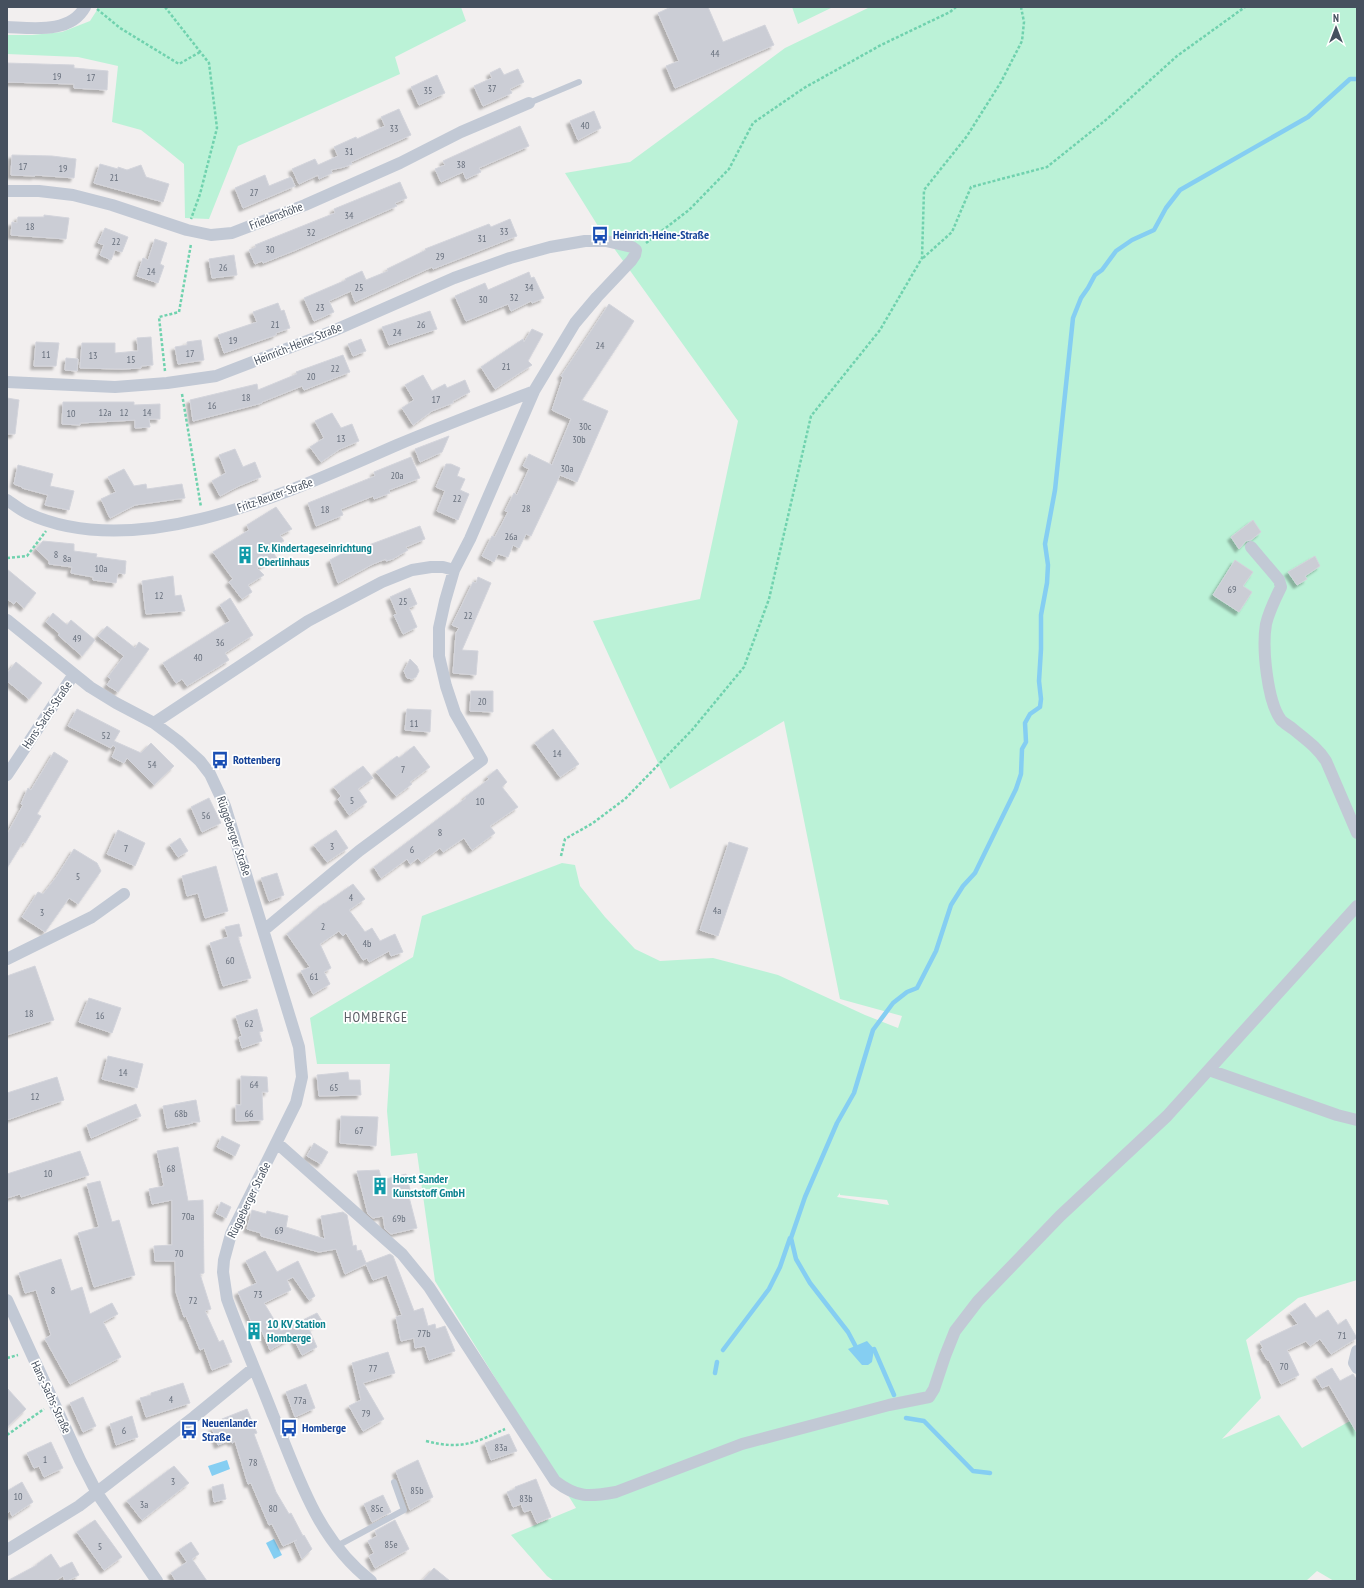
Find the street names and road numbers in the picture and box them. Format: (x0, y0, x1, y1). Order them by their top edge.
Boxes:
street label: Friedenshöhe (247, 198, 305, 233)
street label: Heinrich-Heine-Straße (252, 319, 344, 368)
street label: Fritz-Reuter-Straße (235, 474, 315, 515)
street label: Hans-Sachs-Straße (18, 678, 75, 751)
street label: Rüggeberger Straße (214, 794, 255, 878)
street label: Rüggeberger Straße (224, 1159, 274, 1240)
street label: Hans-Sachs-Straße (28, 1358, 75, 1436)

